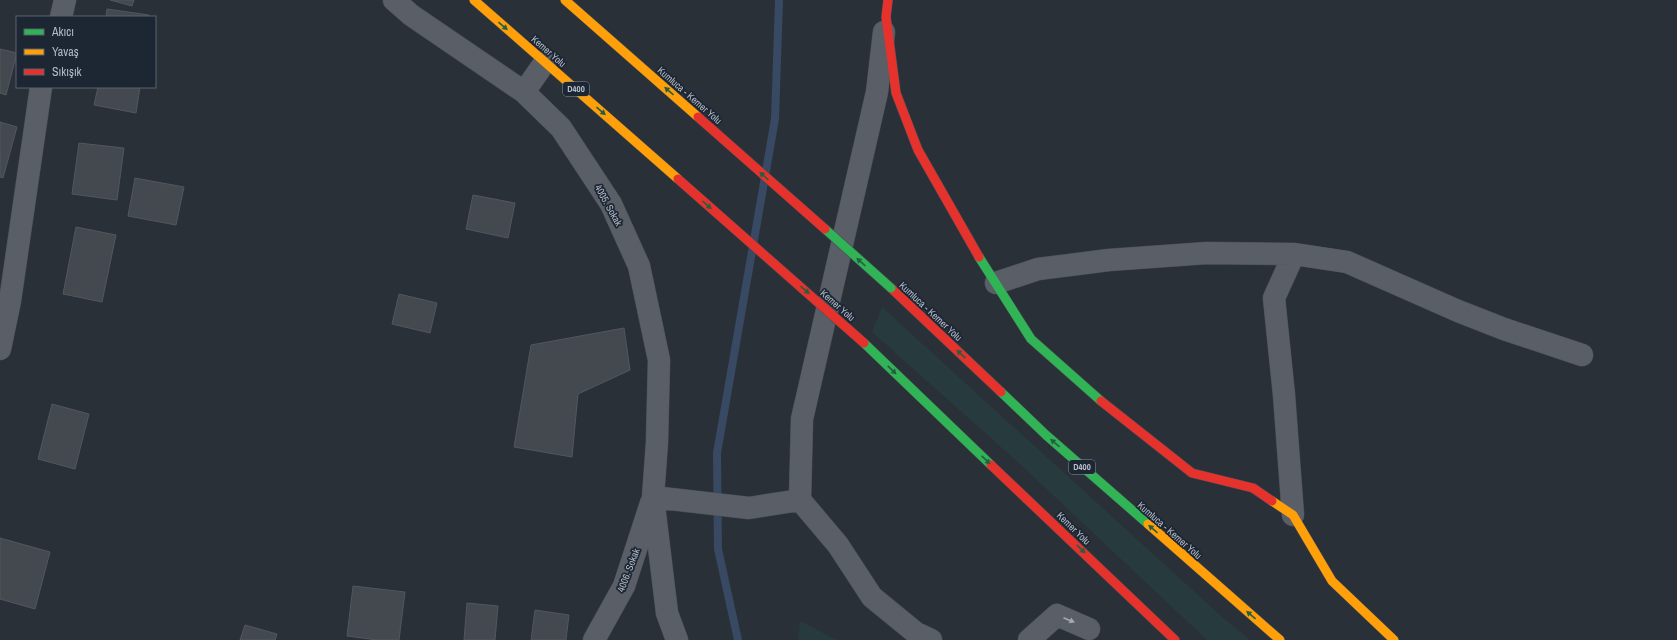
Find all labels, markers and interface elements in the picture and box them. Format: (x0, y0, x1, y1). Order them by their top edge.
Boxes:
legend (16, 16, 156, 88)
one-way arrow (498, 21, 509, 30)
text: Akıcı (51, 24, 74, 40)
street label: Kemer Yolu (529, 33, 569, 70)
text: Yavaş (52, 44, 79, 60)
text: Sıkışık (52, 64, 82, 80)
street label: Kumluca - Kemer Yolu (655, 64, 725, 127)
road number: D400 (563, 82, 589, 96)
one-way arrow (664, 87, 673, 96)
one-way arrow (596, 107, 606, 116)
one-way arrow (759, 171, 769, 180)
street label: 4005. Sokak (592, 182, 626, 229)
one-way arrow (702, 200, 712, 209)
one-way arrow (857, 258, 866, 267)
street label: Kumluca - Kemer Yolu (897, 279, 965, 344)
one-way arrow (799, 286, 810, 295)
street label: Kemer Yolu (818, 287, 858, 324)
one-way arrow (956, 350, 965, 359)
one-way arrow (887, 365, 897, 375)
one-way arrow (1050, 439, 1060, 448)
one-way arrow (981, 455, 991, 465)
road number: D400 (1069, 460, 1095, 474)
street label: Kumluca - Kemer Yolu (1135, 499, 1205, 562)
street label: Kemer Yolu (1054, 509, 1093, 548)
one-way arrow (1148, 525, 1158, 534)
one-way arrow (1076, 544, 1085, 553)
street label: 4006. Sokak (614, 546, 643, 594)
one-way arrow (1245, 610, 1256, 619)
one-way arrow (1063, 618, 1075, 624)

